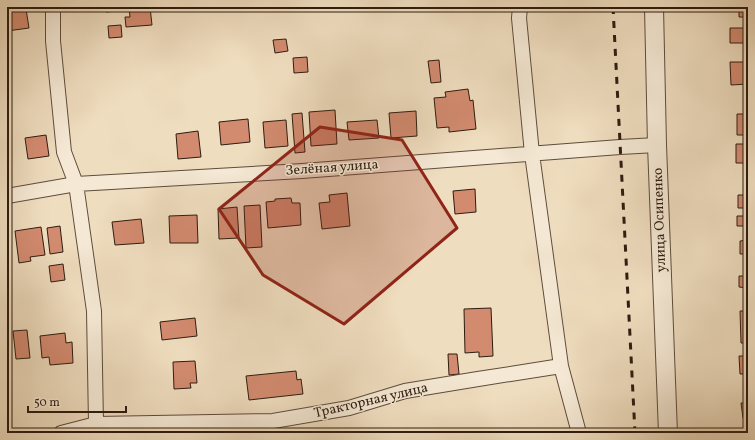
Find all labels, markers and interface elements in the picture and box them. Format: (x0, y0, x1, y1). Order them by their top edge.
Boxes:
street label: Зелёная улица (285, 155, 379, 181)
street label: улица Осипенко (649, 167, 671, 273)
street label: Тракторная улица (312, 379, 430, 423)
scale bar (28, 388, 126, 414)
text: 50 m (34, 395, 60, 411)

